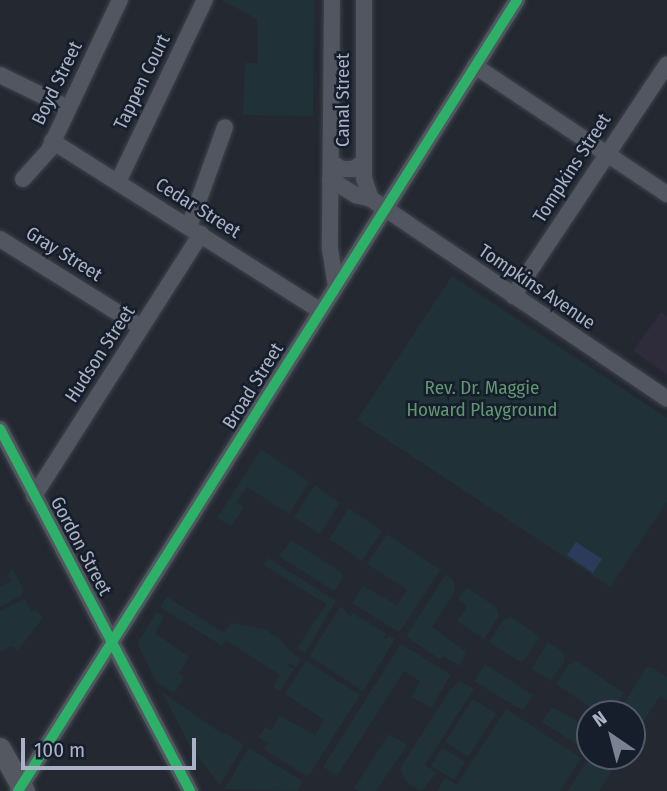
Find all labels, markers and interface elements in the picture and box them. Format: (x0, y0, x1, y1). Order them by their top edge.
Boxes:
street label: Tappen Court (109, 31, 175, 133)
street label: Boyd Street (27, 38, 87, 128)
street label: Canal Street (332, 53, 354, 147)
street label: Tompkins Street (528, 109, 616, 227)
street label: Cedar Street (151, 173, 245, 243)
street label: Gray Street (22, 222, 106, 286)
street label: Tompkins Avenue (474, 240, 600, 334)
street label: Hudson Street (60, 301, 140, 407)
street label: Broad Street (218, 339, 288, 433)
park label: Rev. Dr. Maggie Howard Playground (406, 377, 558, 421)
street label: Gordon Street (45, 493, 117, 599)
north arrow (576, 700, 646, 770)
text: N (589, 706, 611, 732)
scale bar (24, 724, 200, 768)
text: 100 m (34, 737, 85, 763)

